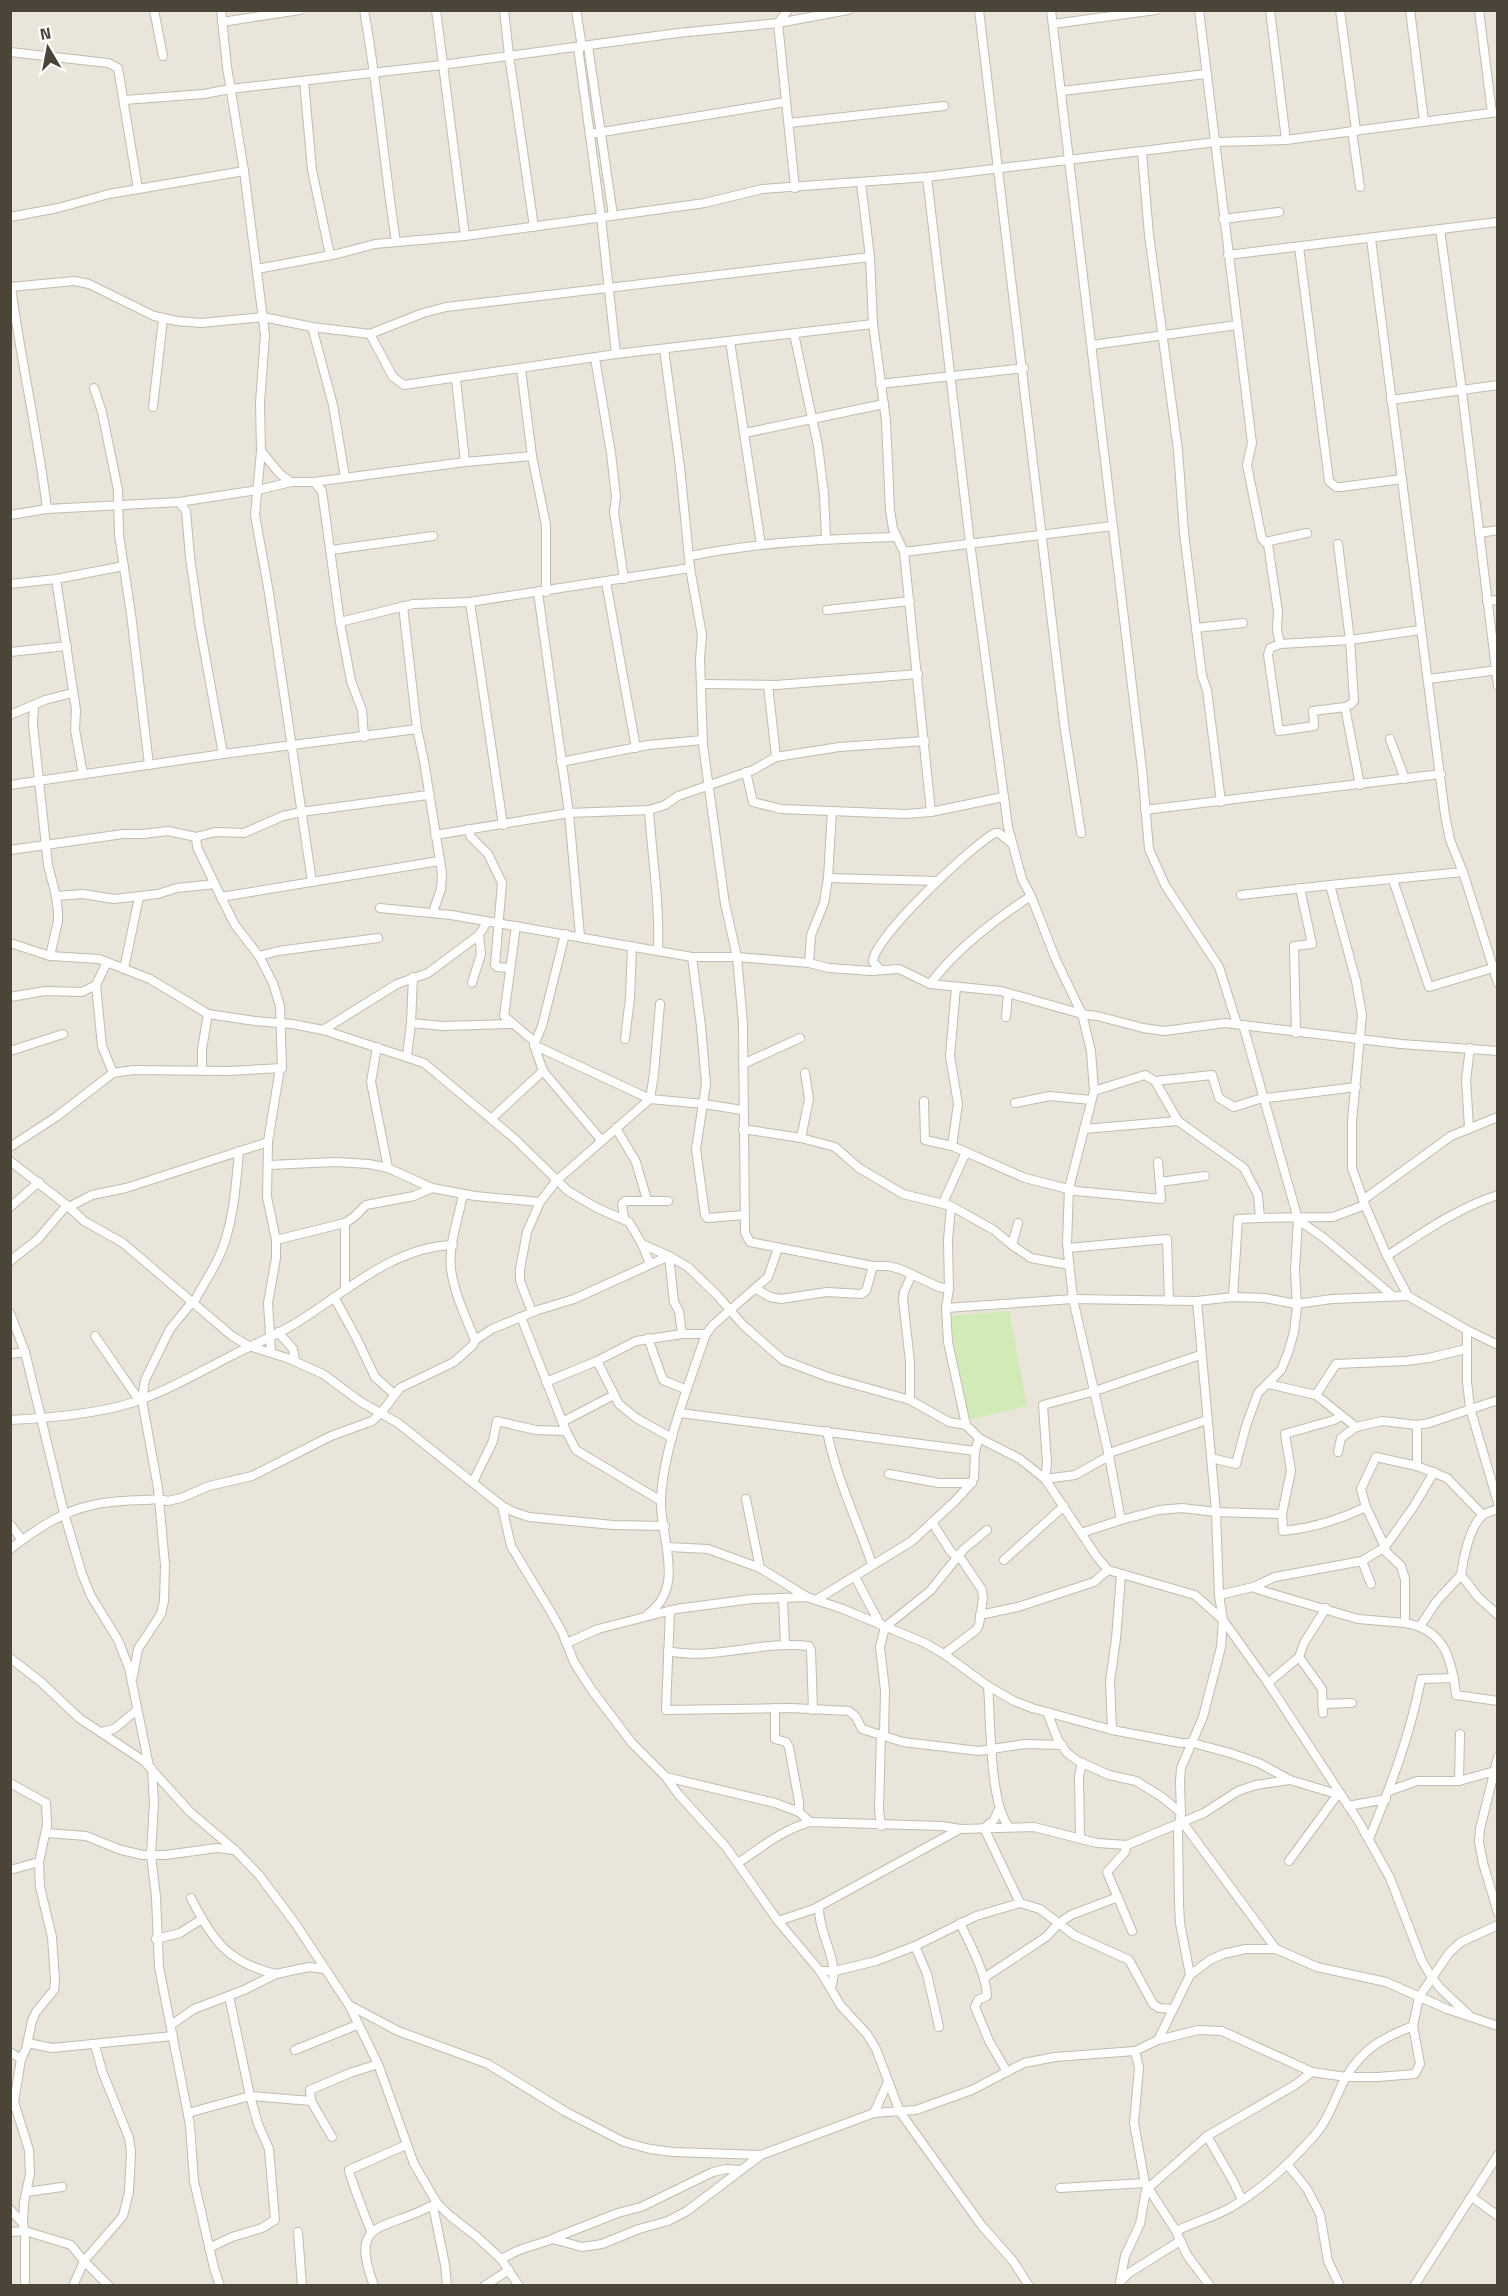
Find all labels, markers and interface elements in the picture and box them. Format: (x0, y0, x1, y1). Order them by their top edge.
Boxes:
north arrow (18, 18, 78, 78)
text: N (38, 20, 53, 46)

